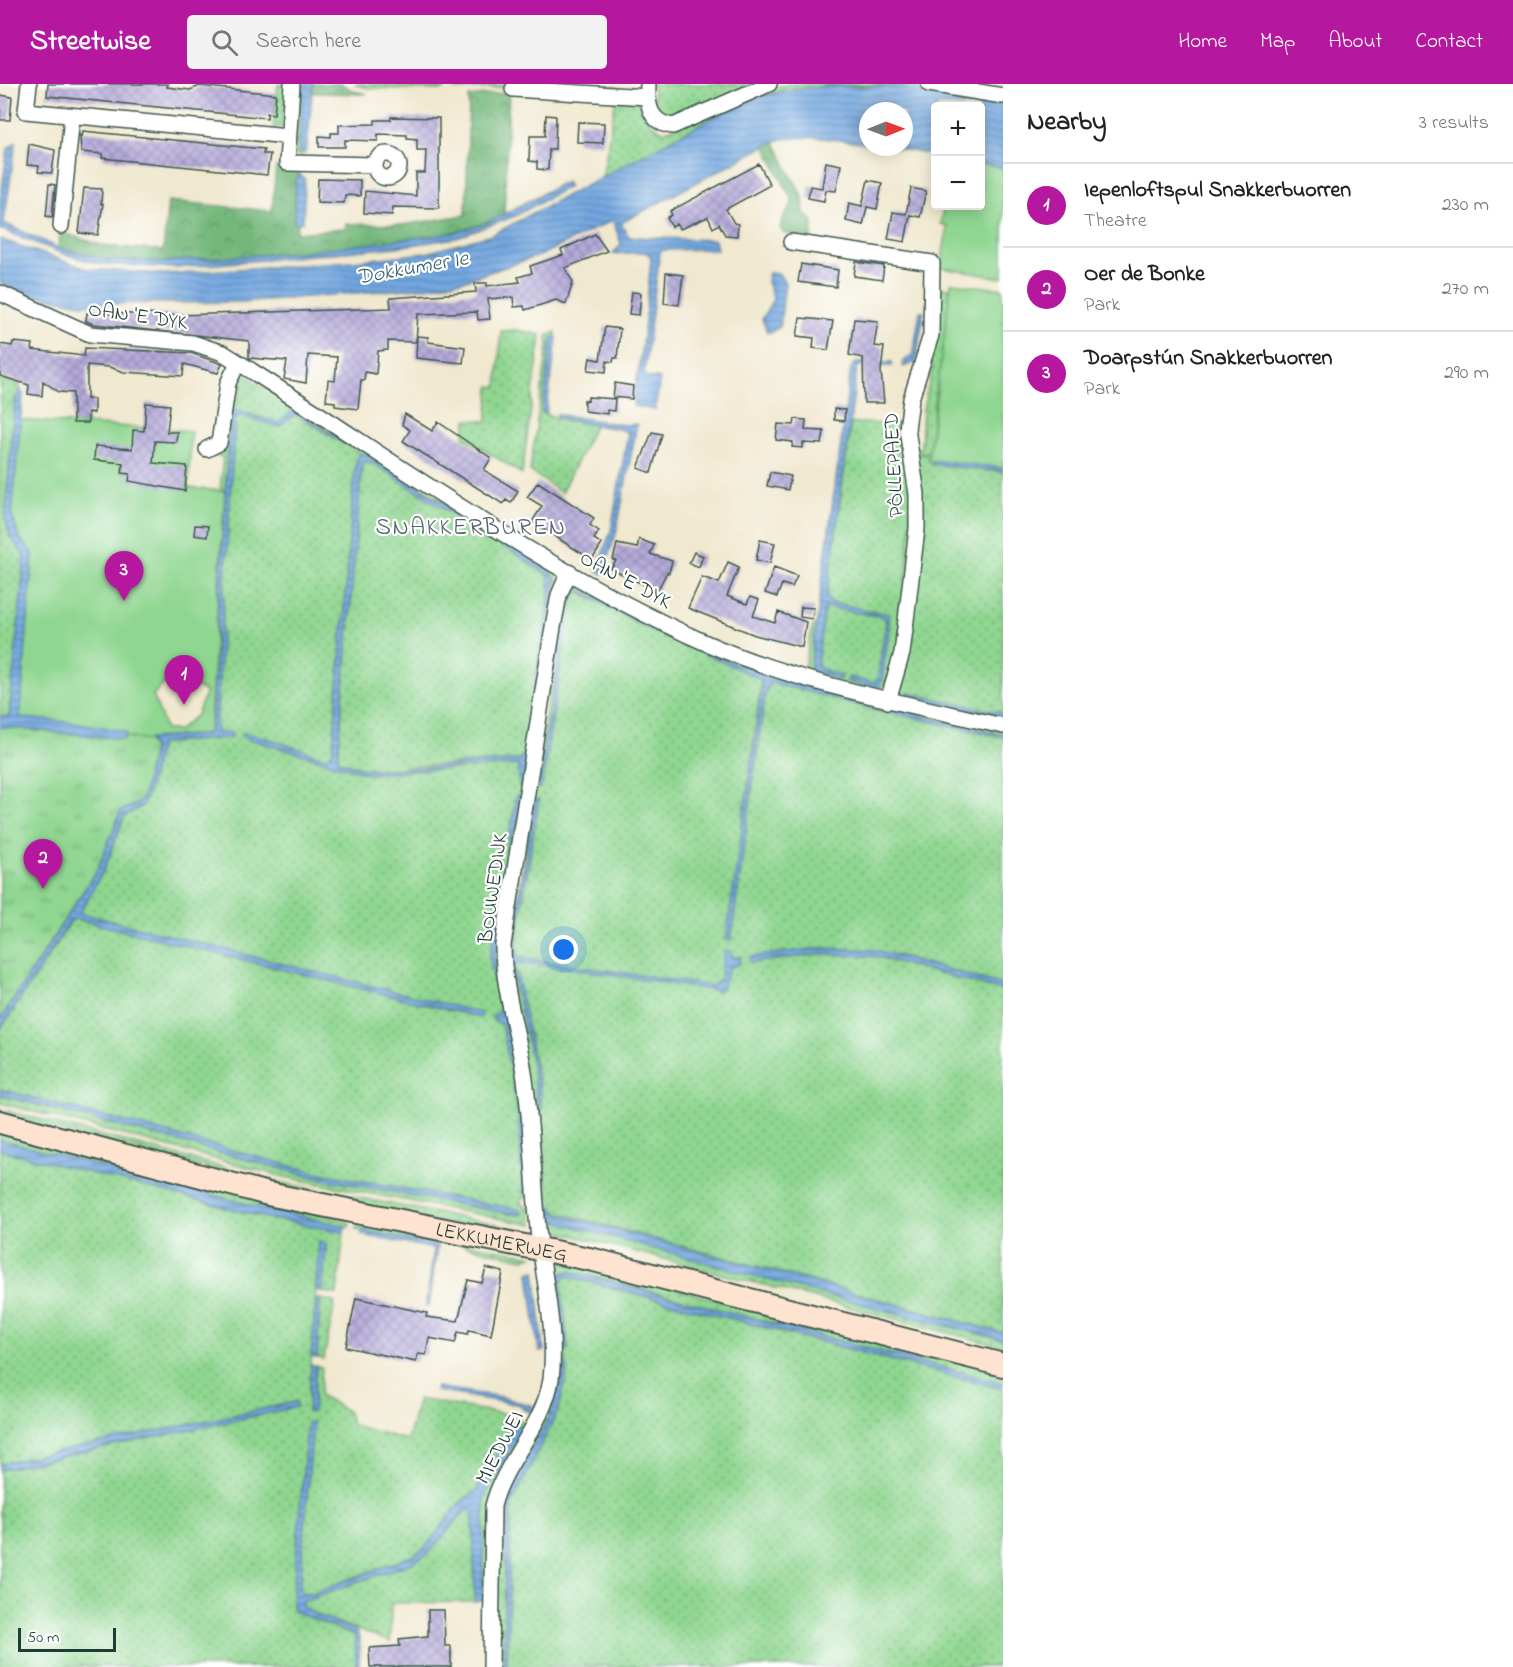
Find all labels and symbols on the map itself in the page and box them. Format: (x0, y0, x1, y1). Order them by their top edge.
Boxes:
north arrow (859, 102, 913, 156)
water label: Dokkumer Ie (354, 243, 472, 295)
street label: OAN 'E DYK (86, 295, 190, 339)
street label: PÔLLEPAED (877, 412, 913, 518)
district label: SNAKKERBUREN (376, 511, 566, 546)
street label: OAN 'E DYK (574, 544, 677, 618)
pin: 3 (104, 552, 144, 601)
pin: 1 (164, 656, 204, 705)
street label: BOUWEDIJK (471, 830, 517, 946)
pin: 2 (24, 840, 63, 889)
your location (549, 935, 578, 964)
street label: LEKKUMERWEG (433, 1215, 570, 1271)
street label: MIEDWEI (469, 1406, 533, 1490)
scale bar (18, 1625, 116, 1652)

